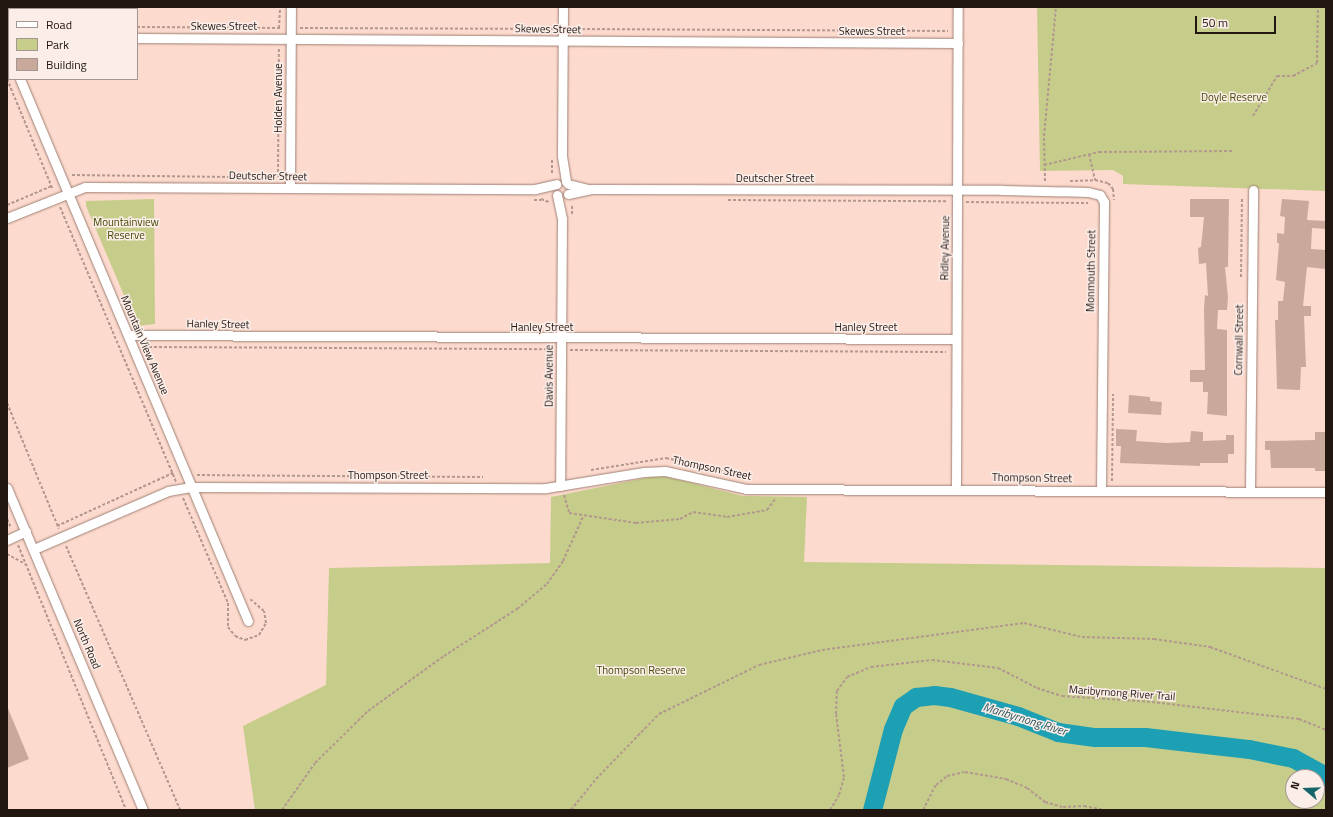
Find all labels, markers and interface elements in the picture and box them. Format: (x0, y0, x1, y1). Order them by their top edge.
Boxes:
legend (8, 8, 138, 80)
scale bar (1197, 8, 1278, 34)
text: 50 m (1202, 13, 1228, 32)
text: Road (46, 15, 72, 34)
street label: Skewes Street (191, 19, 257, 33)
street label: Skewes Street (515, 22, 581, 36)
street label: Skewes Street (839, 24, 905, 38)
text: Park (46, 35, 69, 54)
text: Building (46, 55, 87, 74)
street label: Holden Avenue (271, 63, 285, 133)
park label: Doyle Reserve (1201, 90, 1267, 104)
street label: Deutscher Street (229, 169, 307, 183)
street label: Deutscher Street (736, 171, 814, 185)
street label: Ridley Avenue (938, 215, 952, 281)
park label: Mountainview Reserve (93, 216, 159, 242)
street label: Monmouth Street (1084, 230, 1098, 312)
street label: Mountain View Avenue (118, 293, 172, 397)
street label: Cornwall Street (1232, 304, 1246, 376)
street label: Hanley Street (186, 317, 250, 331)
street label: Hanley Street (511, 320, 573, 334)
street label: Hanley Street (835, 320, 897, 334)
street label: Davis Avenue (542, 345, 556, 407)
street label: Thompson Street (671, 453, 753, 483)
street label: Thompson Street (348, 468, 428, 482)
street label: Thompson Street (992, 471, 1072, 485)
street label: North Road (71, 617, 103, 671)
park label: Thompson Reserve (596, 663, 686, 677)
street label: Maribyrnong River Trail (1068, 683, 1176, 703)
water label: Maribyrnong River (981, 699, 1069, 739)
north arrow (1285, 769, 1325, 809)
text: N (1286, 779, 1303, 792)

